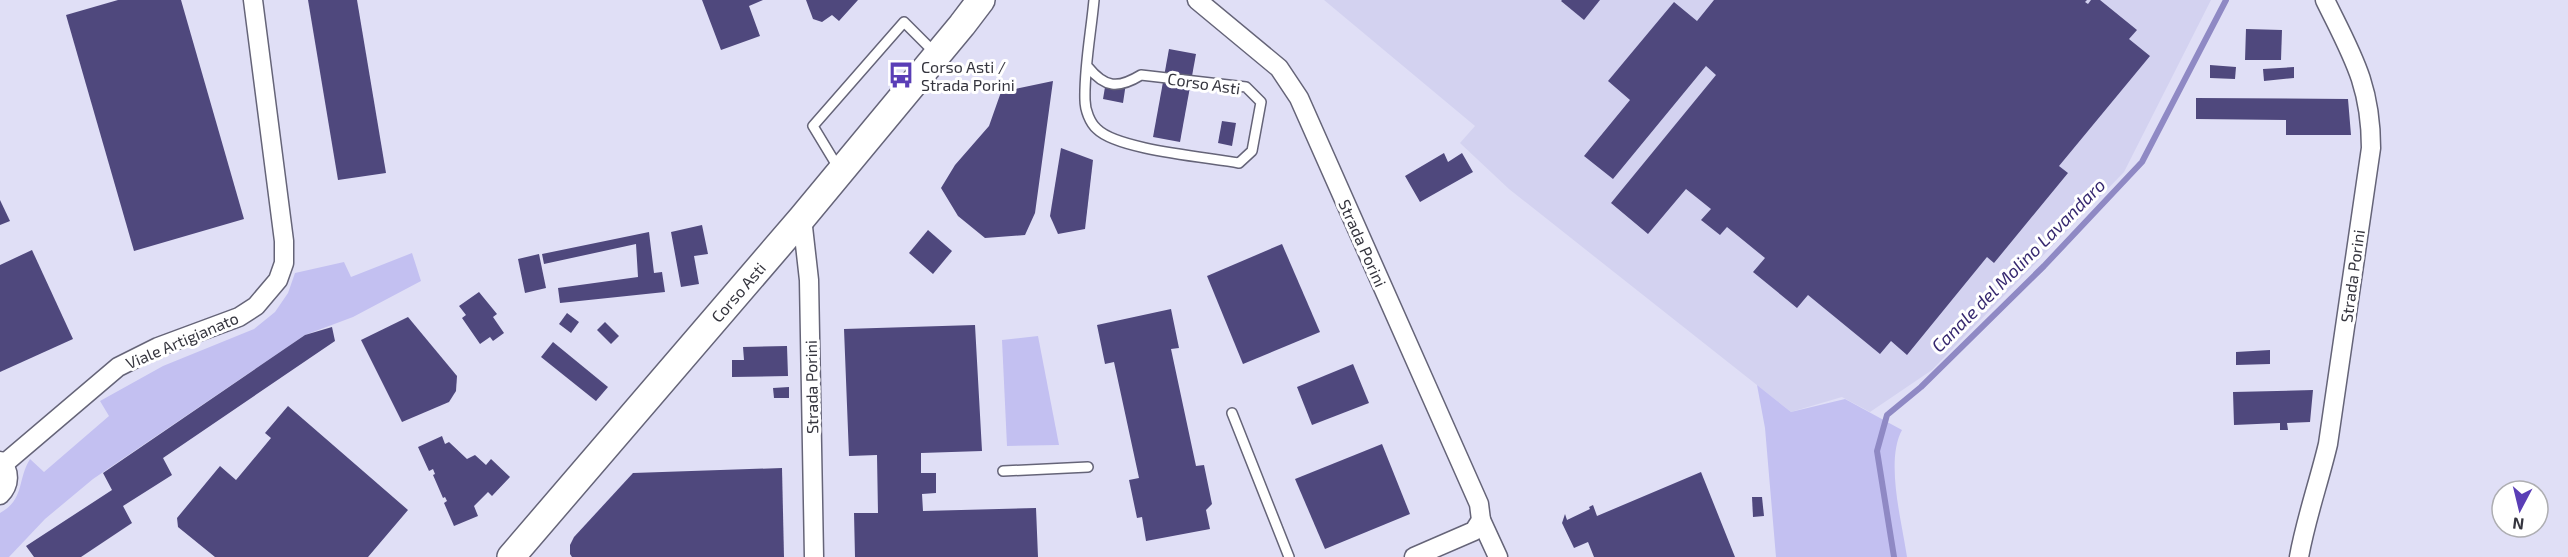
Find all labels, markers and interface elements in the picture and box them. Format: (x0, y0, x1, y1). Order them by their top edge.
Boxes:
place label: Corso Asti / Strada Porini (921, 57, 1015, 94)
bus stop icon: Corso Asti / Strada Porini (886, 60, 916, 90)
street label: Corso Asti (1166, 69, 1242, 97)
water label: Canale del Molino Lavandaro (1927, 174, 2109, 356)
street label: Strada Porini (1335, 196, 1391, 290)
street label: Strada Porini (2336, 228, 2368, 324)
street label: Corso Asti (707, 258, 769, 326)
street label: Viale Artigianato (123, 308, 241, 372)
street label: Strada Porini (801, 340, 821, 434)
north arrow (2490, 479, 2550, 539)
text: N (2511, 514, 2525, 535)

